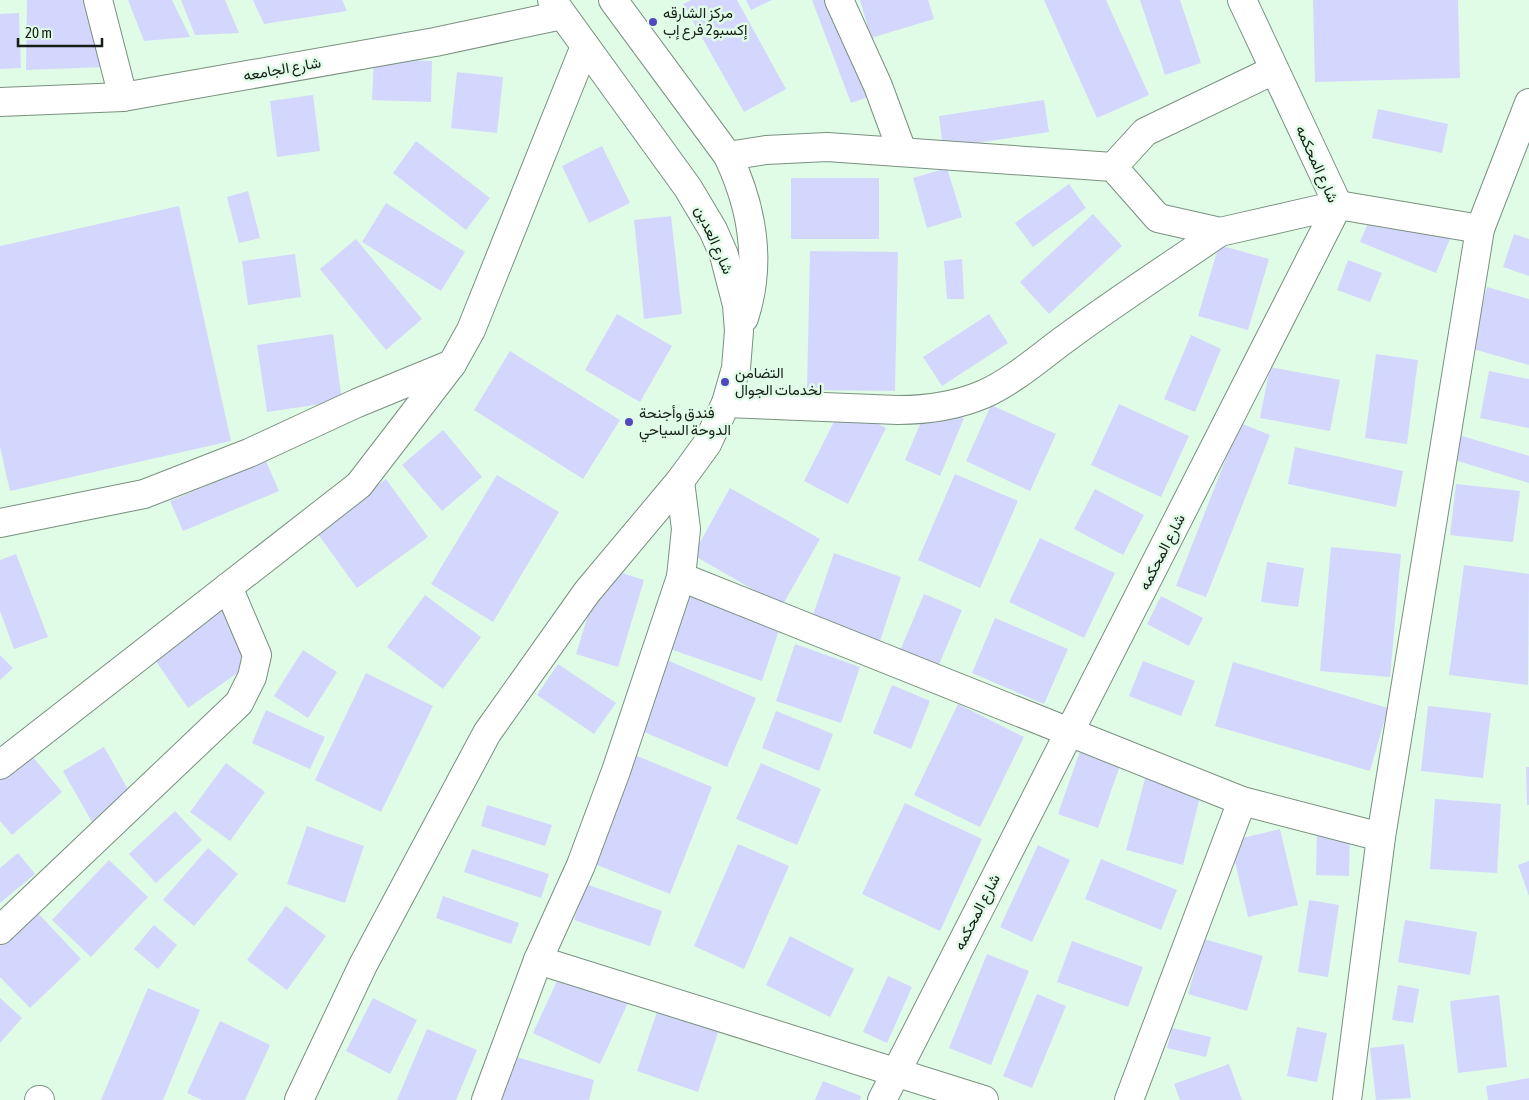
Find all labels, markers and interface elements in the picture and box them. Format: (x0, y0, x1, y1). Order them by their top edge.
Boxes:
place label: مركز الشارقه إكسبو2 فرع إب (663, 4, 748, 41)
scale bar (18, 15, 101, 47)
marker: مركز الشارقه إكسبو2 فرع إب (647, 16, 659, 28)
text: 20 m (25, 24, 52, 41)
street label: شارع الجامعه (242, 53, 323, 87)
street label: شارع المحكمه (1290, 122, 1342, 206)
street label: شارع العدين (689, 203, 737, 278)
place label: التضامن لخدمات الجوال (735, 364, 822, 399)
marker: التضامن لخدمات الجوال (719, 376, 731, 388)
place label: فندق وأجنحة الدوحة السياحي (639, 404, 731, 443)
marker: فندق وأجنحة الدوحة السياحي (623, 416, 635, 428)
street label: شارع المحكمه (1135, 511, 1191, 594)
street label: شارع المحكمه (950, 871, 1006, 954)

